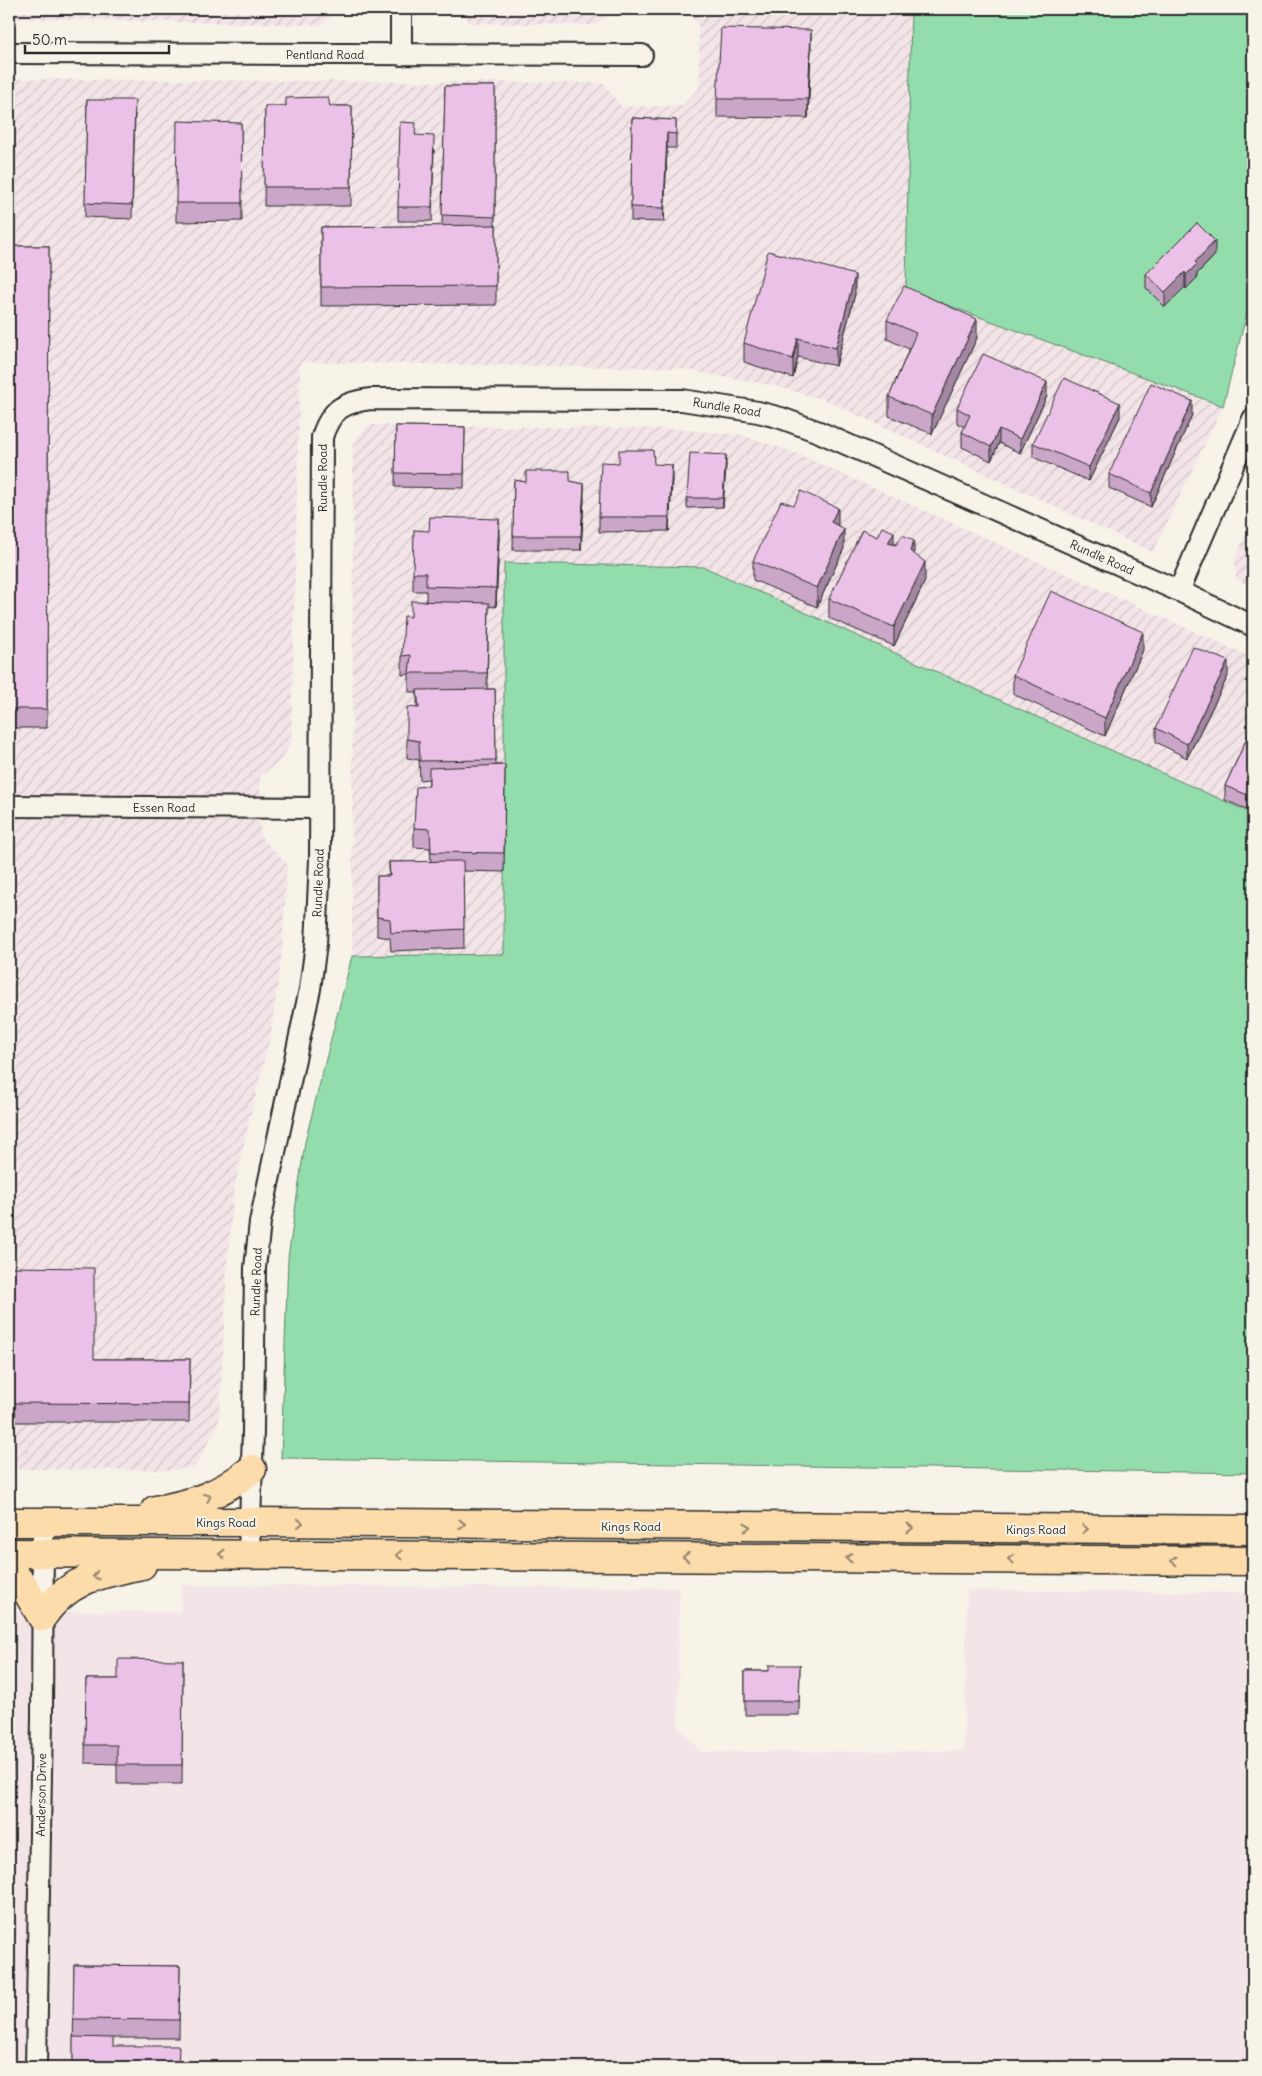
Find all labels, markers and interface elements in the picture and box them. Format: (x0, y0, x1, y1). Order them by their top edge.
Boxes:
scale bar (25, 22, 169, 54)
text: 50 m (32, 30, 67, 49)
street label: Pentland Road (286, 47, 364, 62)
street label: Rundle Road (692, 394, 762, 420)
street label: Rundle Road (315, 444, 330, 512)
street label: Rundle Road (1068, 536, 1136, 578)
street label: Essen Road (133, 800, 195, 815)
street label: Rundle Road (309, 848, 327, 918)
street label: Rundle Road (247, 1247, 265, 1317)
one-way arrow (203, 1492, 212, 1503)
street label: Kings Road (196, 1515, 256, 1530)
one-way arrow (296, 1518, 304, 1528)
one-way arrow (459, 1519, 467, 1529)
street label: Kings Road (601, 1519, 661, 1534)
one-way arrow (743, 1521, 751, 1532)
street label: Kings Road (1006, 1522, 1066, 1537)
one-way arrow (906, 1523, 914, 1533)
one-way arrow (1082, 1524, 1090, 1534)
one-way arrow (218, 1549, 226, 1559)
one-way arrow (395, 1550, 402, 1560)
one-way arrow (682, 1552, 690, 1562)
one-way arrow (844, 1553, 852, 1563)
one-way arrow (1007, 1554, 1014, 1564)
one-way arrow (1169, 1555, 1177, 1566)
one-way arrow (93, 1570, 101, 1580)
street label: Anderson Drive (33, 1753, 49, 1837)

